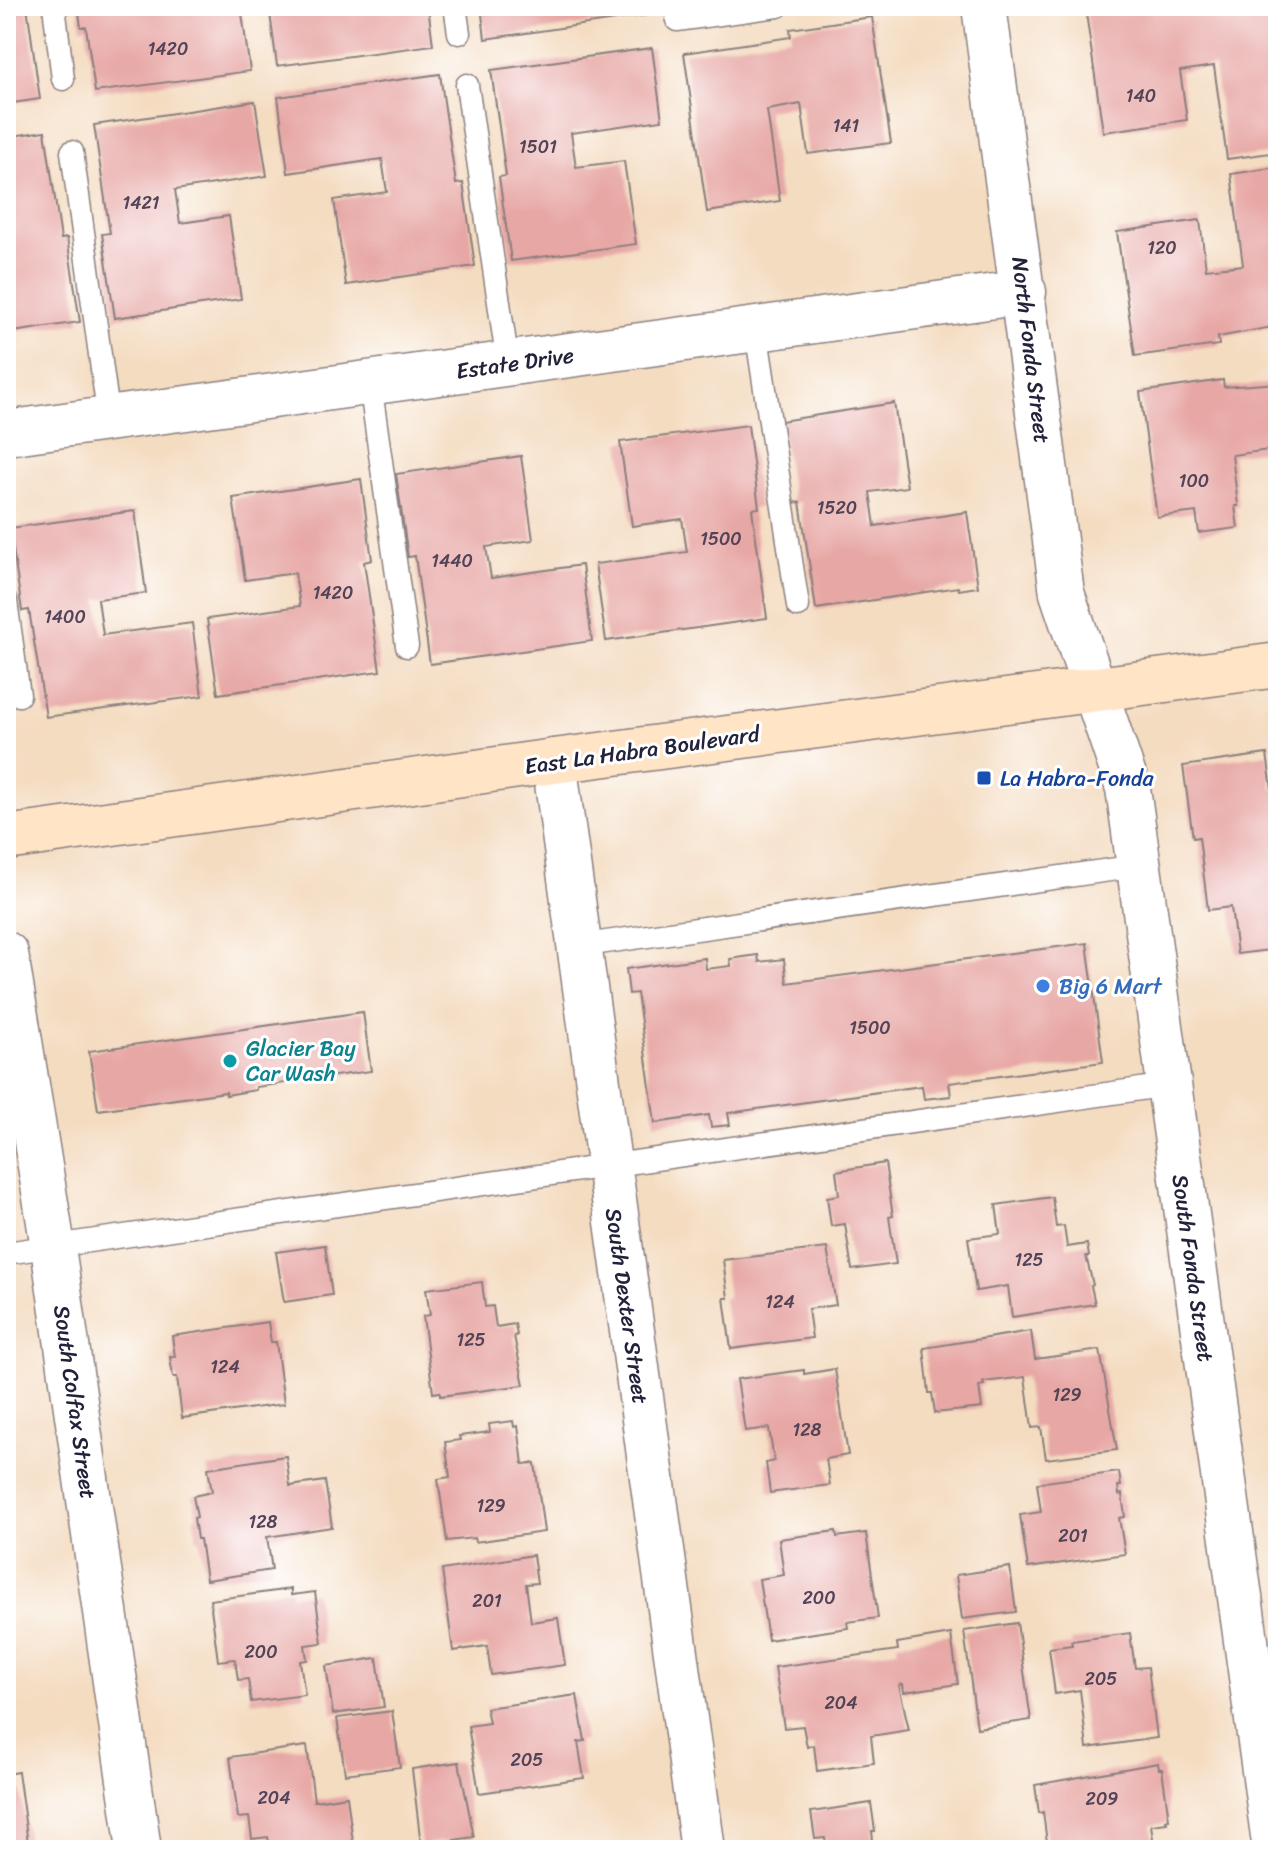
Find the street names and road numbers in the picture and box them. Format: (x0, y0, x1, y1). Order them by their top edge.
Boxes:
street label: North Fonda Street (1000, 255, 1062, 446)
street label: Estate Drive (454, 335, 576, 391)
street label: East La Habra Boulevard (522, 714, 763, 786)
street label: South Fonda Street (1161, 1172, 1225, 1365)
street label: South Dexter Street (594, 1205, 660, 1407)
street label: South Colfax Street (42, 1302, 108, 1502)

